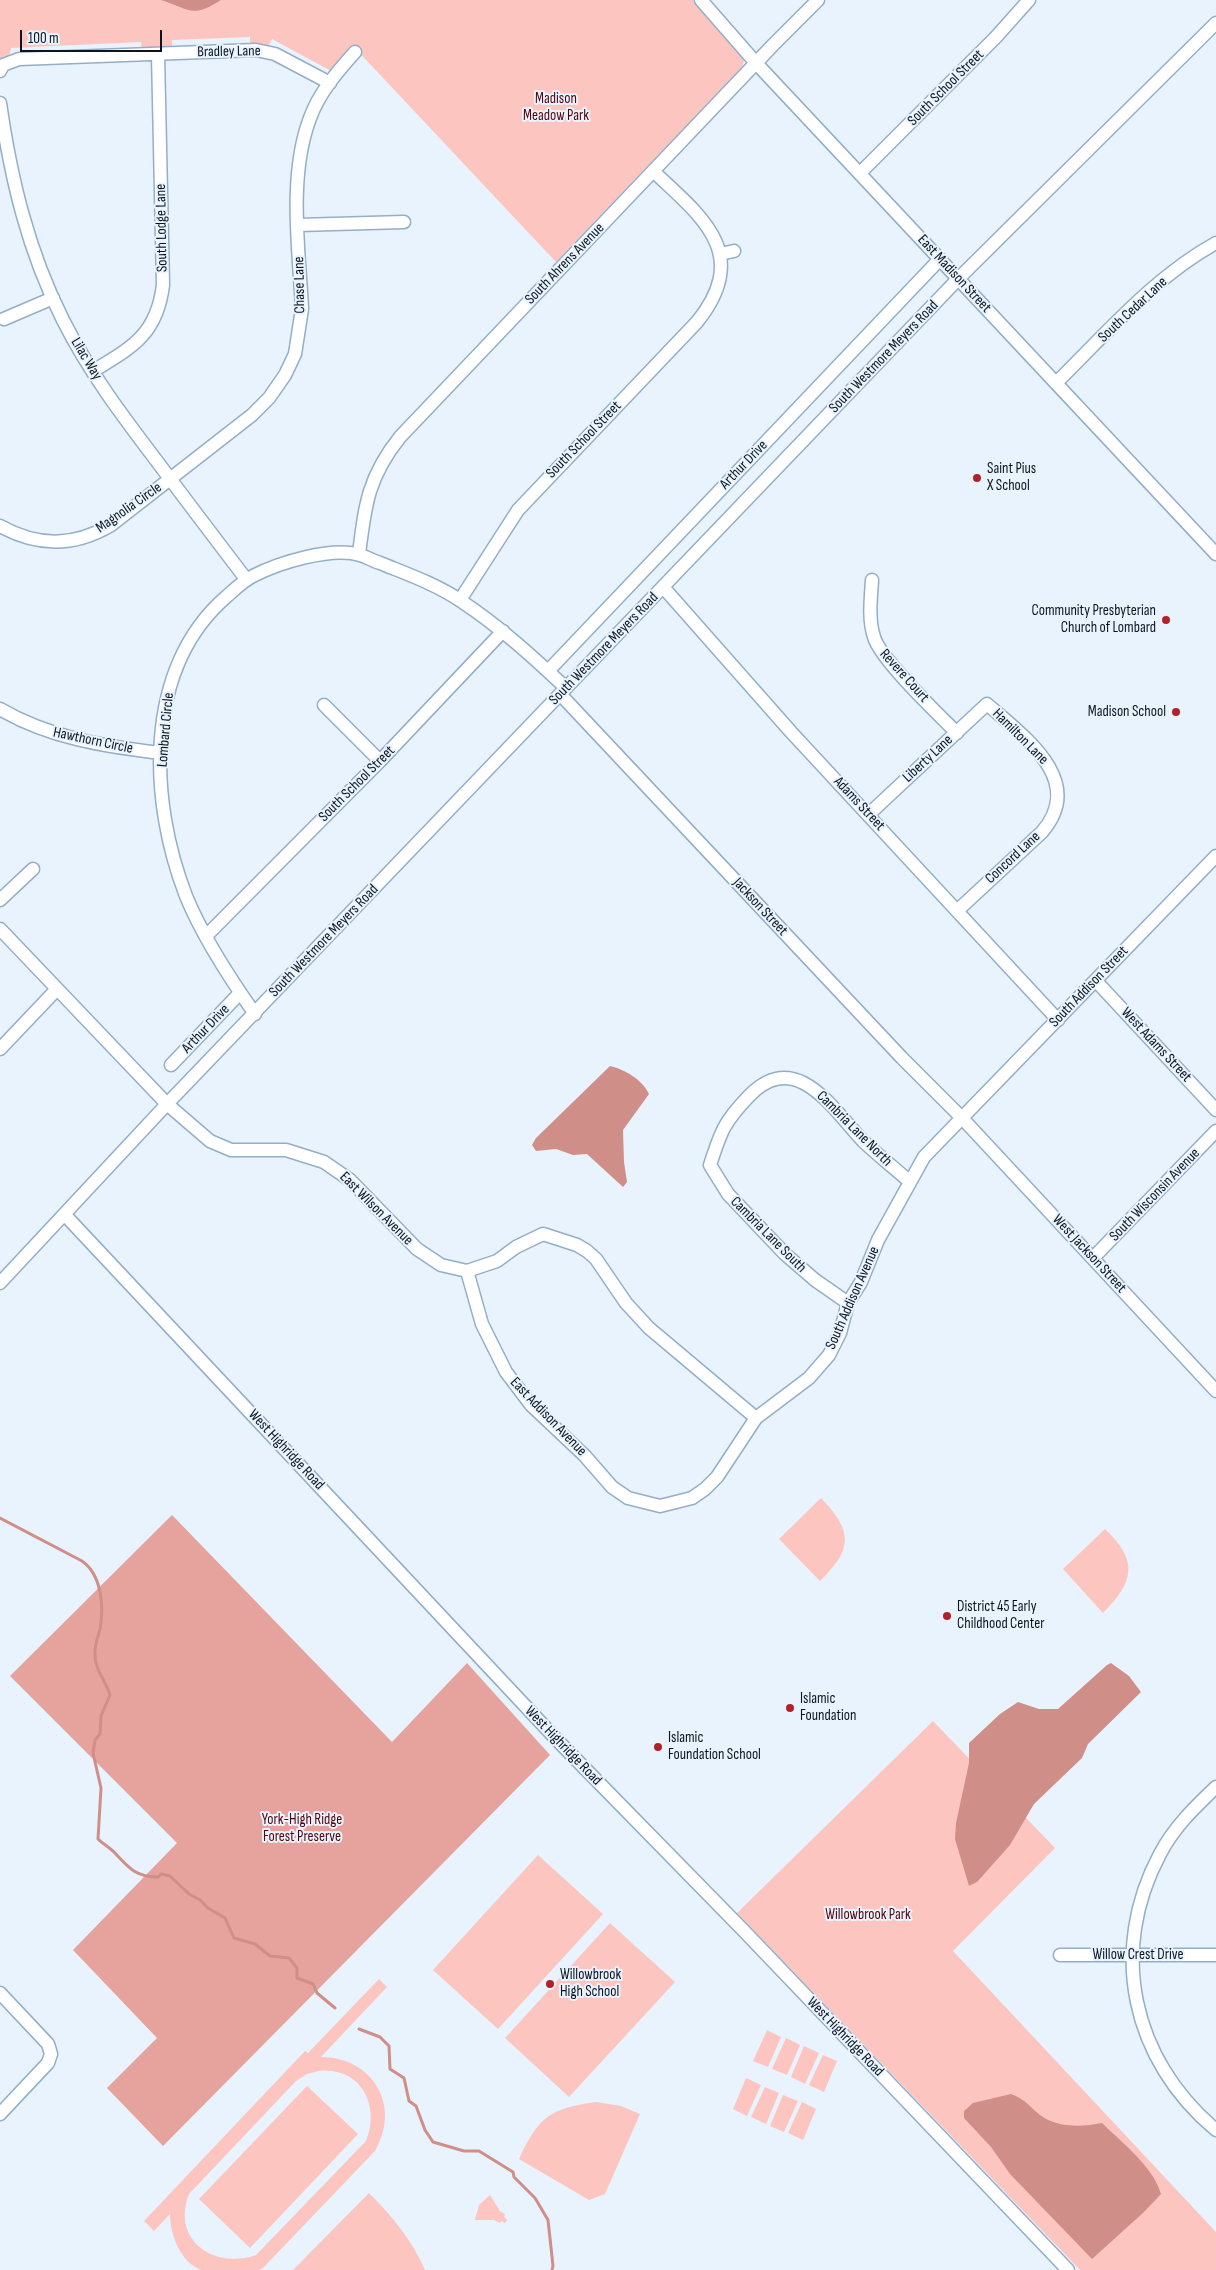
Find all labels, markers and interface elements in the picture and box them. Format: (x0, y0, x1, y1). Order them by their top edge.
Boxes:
scale bar (22, 20, 165, 52)
text: 100 m (28, 29, 59, 48)
street label: Bradley Lane (197, 42, 261, 62)
street label: South School Street (904, 46, 988, 130)
park label: Madison Meadow Park (523, 90, 589, 125)
street label: South Lodge Lane (152, 184, 172, 272)
street label: South Ahrens Avenue (522, 220, 608, 308)
street label: East Madison Street (913, 231, 995, 317)
street label: Chase Lane (291, 256, 309, 314)
street label: South Cedar Lane (1095, 273, 1171, 347)
street label: South Westmore Meyers Road (826, 297, 942, 417)
street label: Lilac Way (66, 335, 106, 383)
street label: South School Street (543, 398, 625, 482)
street label: Arthur Drive (716, 437, 772, 493)
place label: Saint Pius X School (987, 460, 1036, 495)
marker: Saint Pius X School (971, 472, 983, 484)
street label: Magnolia Circle (93, 479, 165, 537)
street label: South Westmore Meyers Road (546, 589, 662, 709)
place label: Community Presbyterian Church of Lombard (1032, 602, 1156, 637)
marker: Community Presbyterian Church of Lombard (1160, 614, 1172, 626)
street label: Revere Court (875, 646, 933, 706)
street label: Lombard Circle (154, 692, 178, 768)
place label: Madison School (1088, 703, 1166, 721)
street label: Hamilton Lane (988, 705, 1052, 769)
marker: Madison School (1170, 706, 1182, 718)
street label: Hawthorn Circle (52, 724, 134, 758)
street label: Liberty Lane (899, 731, 957, 787)
street label: South School Street (315, 742, 399, 826)
street label: Adams Street (829, 773, 889, 835)
street label: Concord Lane (982, 828, 1044, 888)
street label: Jackson Street (729, 874, 791, 940)
street label: South Westmore Meyers Road (266, 881, 382, 1001)
street label: South Addison Street (1046, 943, 1132, 1031)
street label: Arthur Drive (178, 1001, 234, 1057)
street label: West Adams Street (1117, 1004, 1195, 1086)
street label: Cambria Lane North (812, 1087, 896, 1171)
street label: South Wisconsin Avenue (1106, 1145, 1204, 1245)
street label: East Wilson Avenue (336, 1169, 416, 1249)
street label: Cambria Lane South (726, 1193, 810, 1277)
street label: West Jackson Street (1048, 1211, 1130, 1297)
street label: South Addison Avenue (822, 1244, 884, 1352)
street label: East Addison Avenue (506, 1374, 590, 1460)
street label: West Highridge Road (244, 1406, 328, 1494)
place label: District 45 Early Childhood Center (957, 1598, 1045, 1633)
marker: District 45 Early Childhood Center (941, 1610, 953, 1622)
place label: Islamic Foundation (800, 1690, 856, 1725)
marker: Islamic Foundation (784, 1702, 796, 1714)
street label: West Highridge Road (521, 1703, 605, 1789)
place label: Islamic Foundation School (668, 1729, 761, 1764)
marker: Islamic Foundation School (652, 1741, 664, 1753)
park label: York-High Ridge Forest Preserve (262, 1811, 342, 1846)
park label: Willowbrook Park (825, 1906, 911, 1924)
street label: Willow Crest Drive (1093, 1946, 1183, 1964)
place label: Willowbrook High School (560, 1966, 621, 2001)
marker: Willowbrook High School (544, 1978, 556, 1990)
street label: West Highridge Road (803, 1994, 887, 2080)

